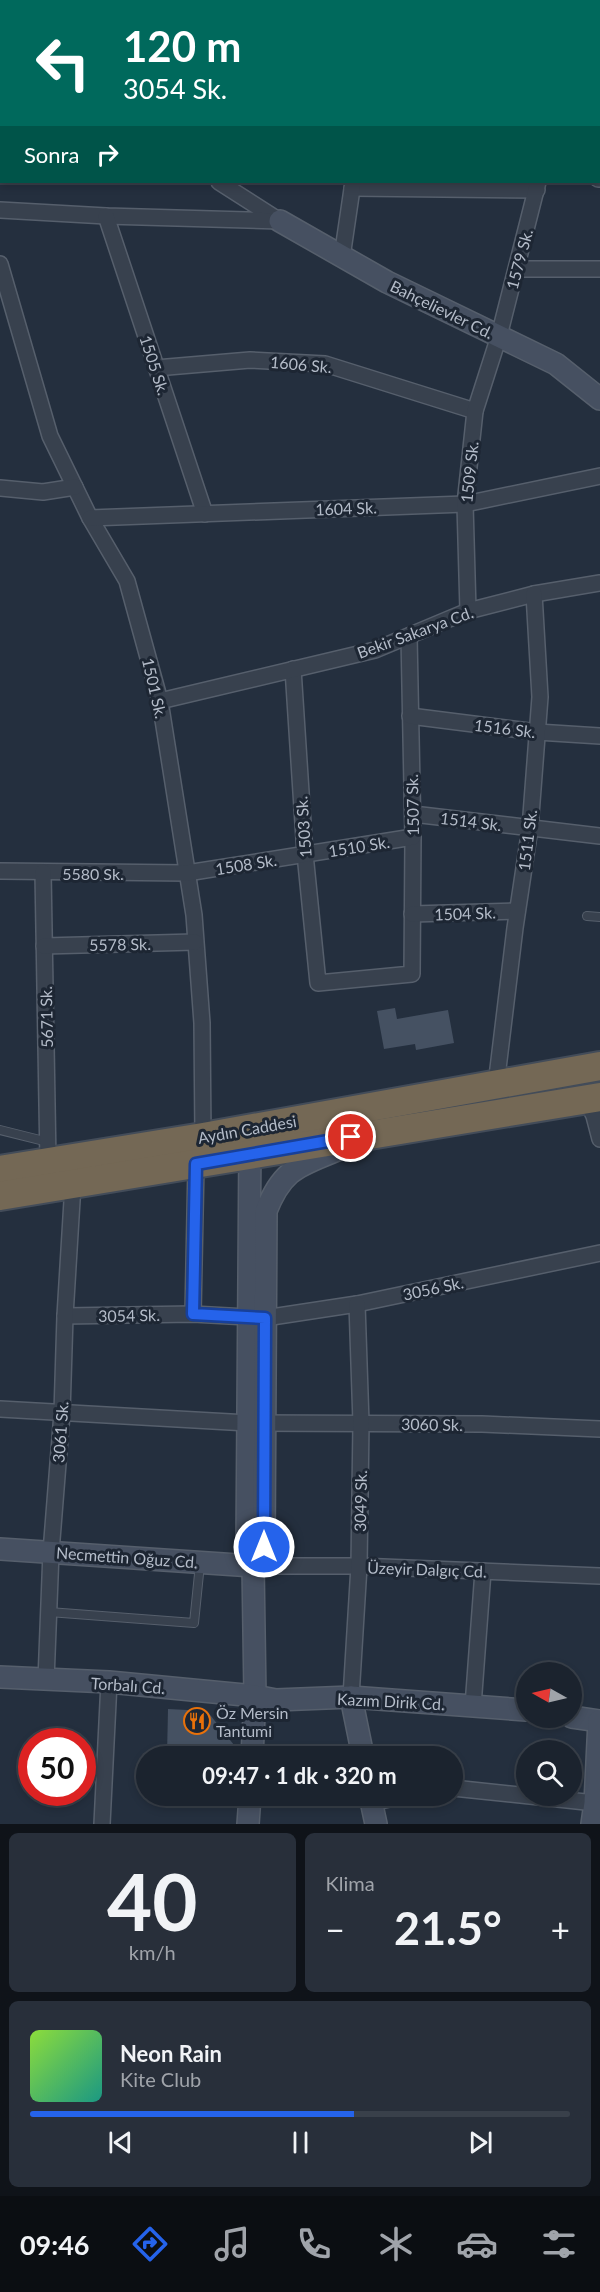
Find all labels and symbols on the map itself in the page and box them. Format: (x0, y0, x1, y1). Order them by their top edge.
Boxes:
street label: 1579 Sk. (502, 227, 536, 291)
street label: Bahçelievler Cd. (387, 276, 497, 342)
street label: 1505 Sk. (136, 333, 174, 397)
street label: 1606 Sk. (269, 352, 333, 376)
street label: 1509 Sk. (456, 440, 482, 504)
street label: 1604 Sk. (315, 497, 377, 519)
street label: Bekir Sakarya Cd. (354, 602, 476, 662)
street label: 1501 Sk. (139, 656, 171, 720)
street label: 1516 Sk. (473, 715, 537, 741)
street label: 1507 Sk. (402, 774, 422, 836)
street label: 1503 Sk. (291, 796, 315, 858)
street label: 1514 Sk. (439, 808, 503, 834)
street label: 1511 Sk. (514, 808, 540, 872)
street label: 1510 Sk. (327, 832, 391, 860)
street label: 1508 Sk. (214, 850, 278, 878)
street label: 5580 Sk. (62, 864, 124, 883)
street label: 1504 Sk. (434, 902, 496, 924)
street label: 5578 Sk. (89, 934, 151, 954)
street label: 5671 Sk. (36, 986, 56, 1048)
street label: Aydın Caddesi (196, 1111, 298, 1147)
pin (325, 1111, 376, 1162)
street label: 3056 Sk. (401, 1272, 465, 1304)
street label: 3054 Sk. (98, 1305, 160, 1325)
street label: 3061 Sk. (48, 1401, 72, 1463)
street label: 3060 Sk. (401, 1414, 463, 1434)
street label: 3049 Sk. (350, 1470, 370, 1532)
position arrow (232, 1515, 296, 1579)
street label: Necmettin Oğuz Cd. (56, 1543, 198, 1571)
street label: Üzeyir Dalgıç Cd. (367, 1557, 487, 1581)
north arrow (516, 1662, 582, 1728)
street label: Torbalı Cd. (90, 1673, 166, 1697)
street label: Kazım Dirik Cd. (337, 1689, 445, 1713)
place label: Öz Mersin Tantumi (216, 1703, 289, 1740)
restaurant icon: Öz Mersin Tantumi (182, 1706, 212, 1736)
speed limit sign: 50 (18, 1728, 96, 1806)

